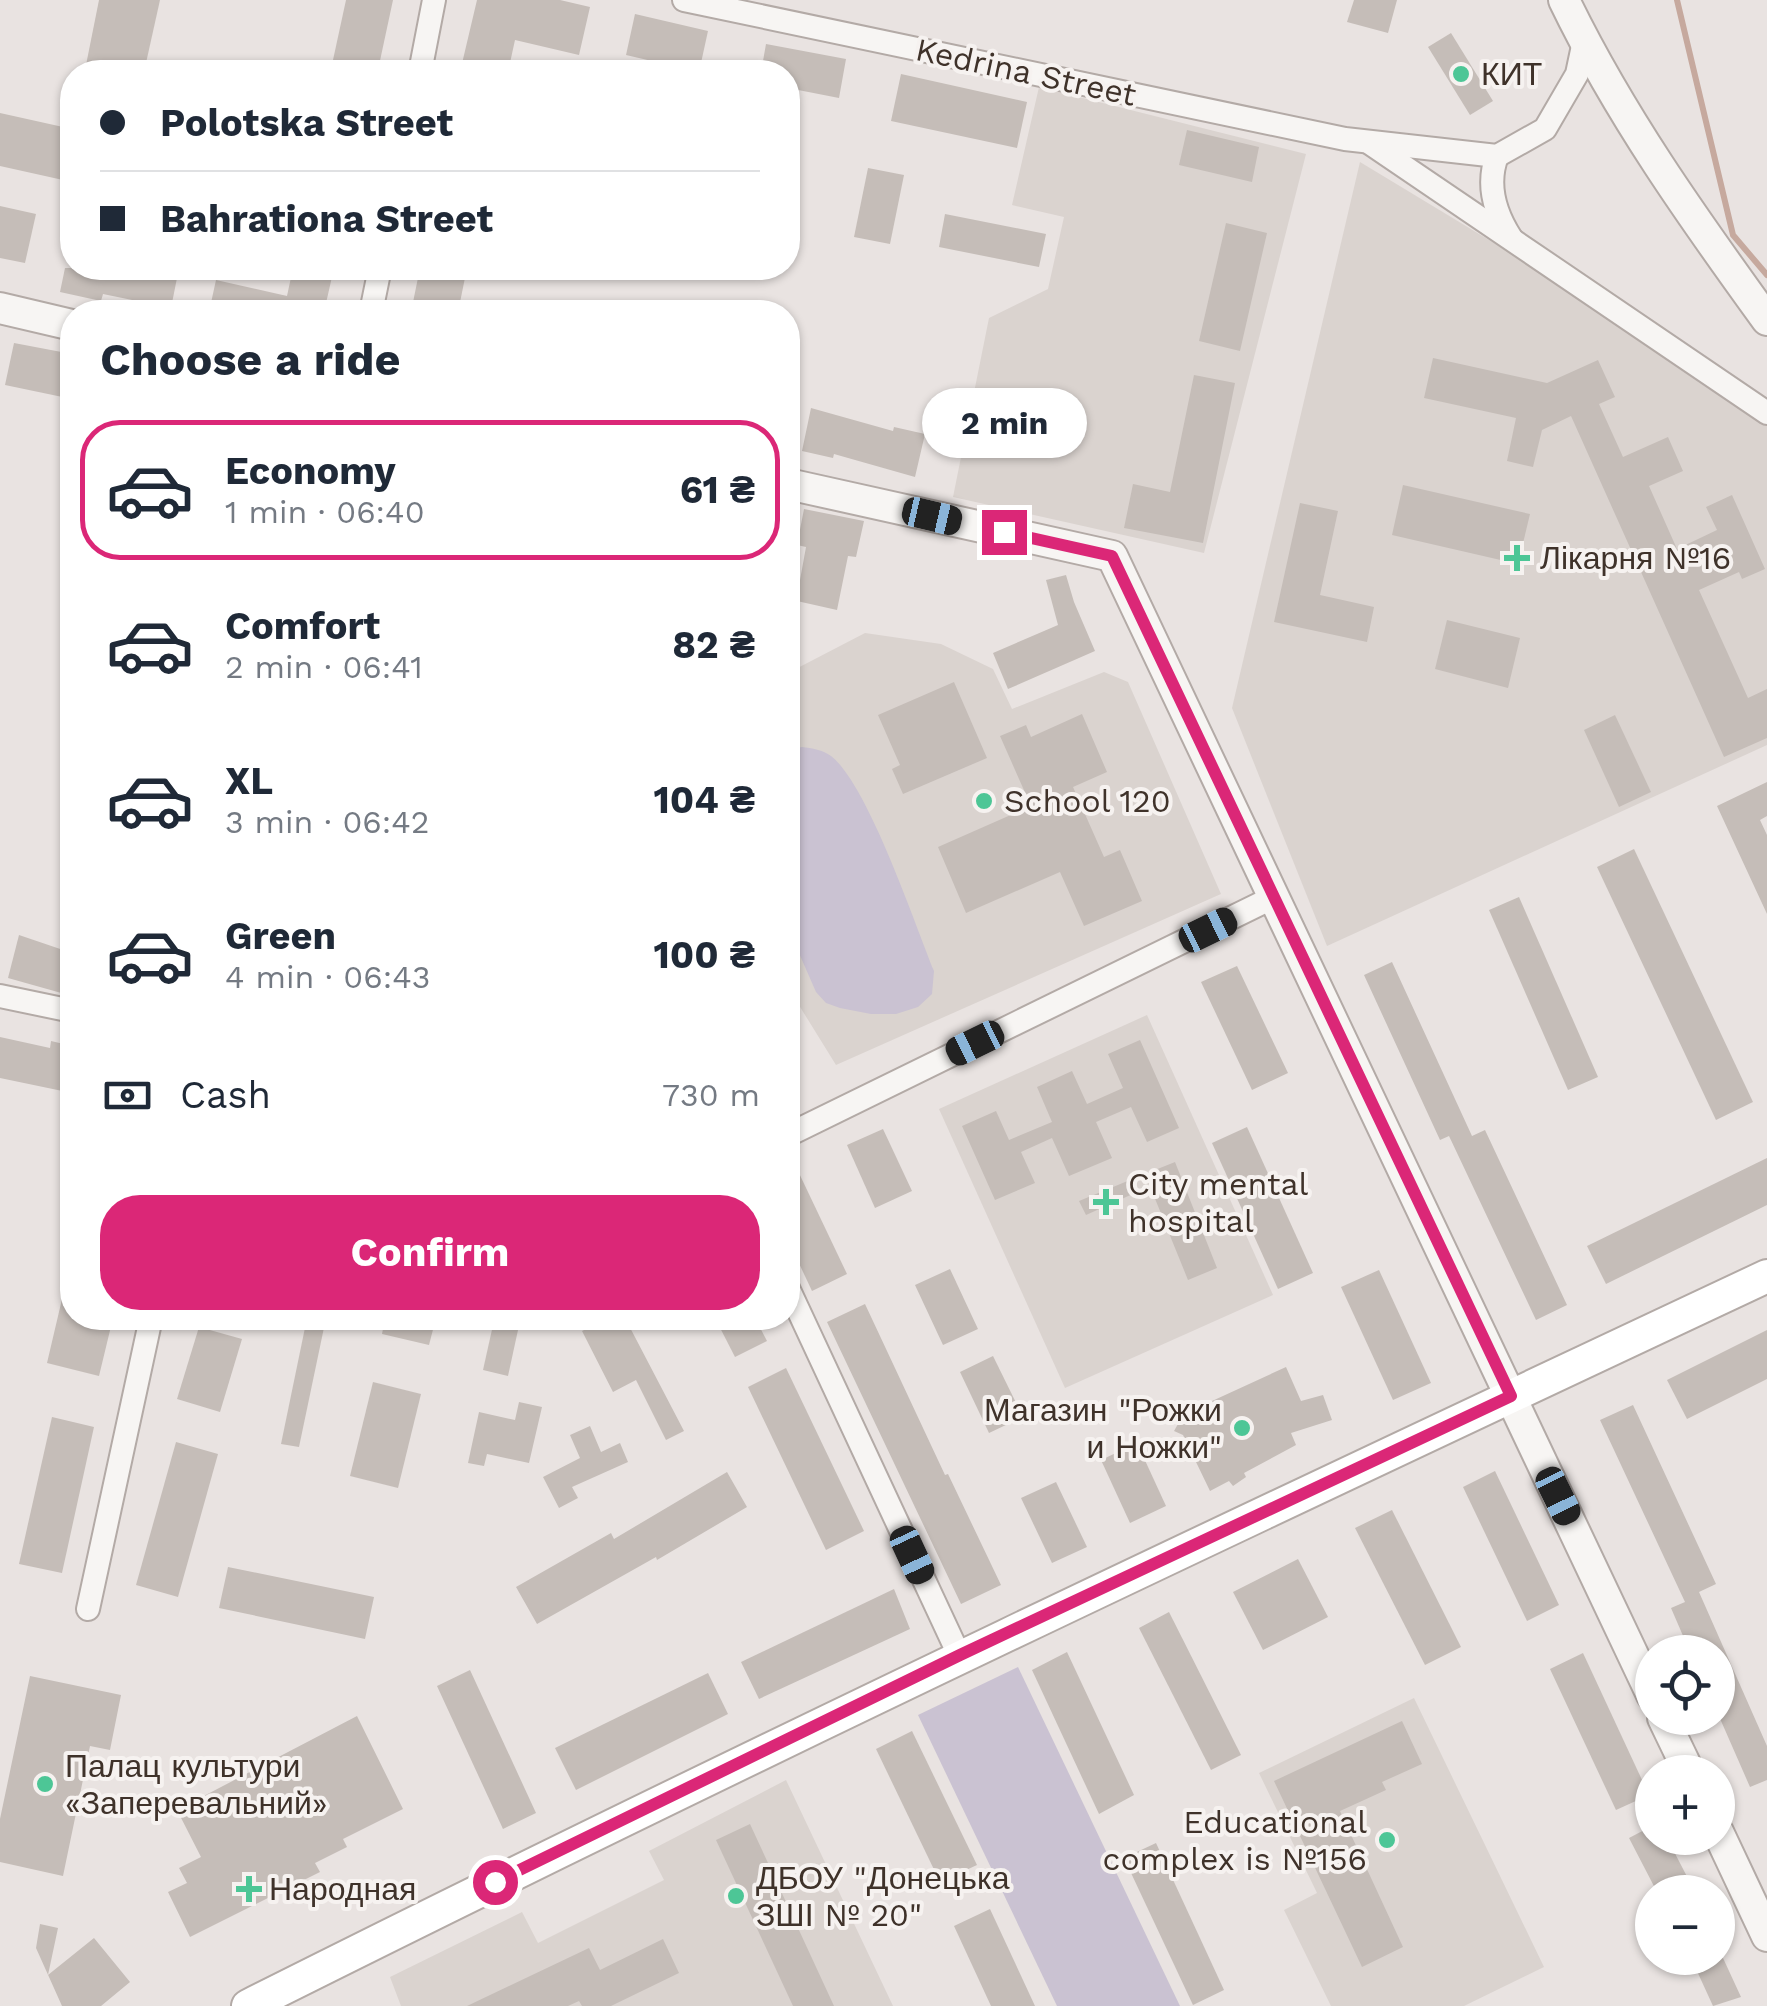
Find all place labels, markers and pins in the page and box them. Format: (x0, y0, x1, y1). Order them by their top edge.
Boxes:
place label: КИТ (1481, 55, 1542, 93)
marker: КИТ (1450, 63, 1472, 85)
place label: Лікарня №16 (1540, 539, 1731, 577)
marker: Лікарня №16 (1504, 545, 1530, 571)
place label: School 120 (1004, 782, 1171, 820)
marker: School 120 (973, 790, 995, 812)
place label: City mental hospital (1128, 1165, 1309, 1240)
marker: City mental hospital (1093, 1189, 1119, 1215)
place label: Магазин "Рожки и Ножки" (984, 1391, 1222, 1466)
marker: Магазин "Рожки и Ножки" (1231, 1417, 1253, 1439)
place label: Палац культури «Заперевальний» (65, 1747, 328, 1822)
marker: Палац культури «Заперевальний» (34, 1773, 56, 1795)
place label: Educational complex is №156 (1102, 1803, 1367, 1878)
marker: Educational complex is №156 (1376, 1829, 1398, 1851)
place label: ДБОУ "Донецька ЗШІ № 20" (756, 1859, 1010, 1934)
place label: Народная (269, 1870, 416, 1908)
marker: Народная (238, 1878, 260, 1900)
marker: ДБОУ "Донецька ЗШІ № 20" (725, 1885, 747, 1907)

